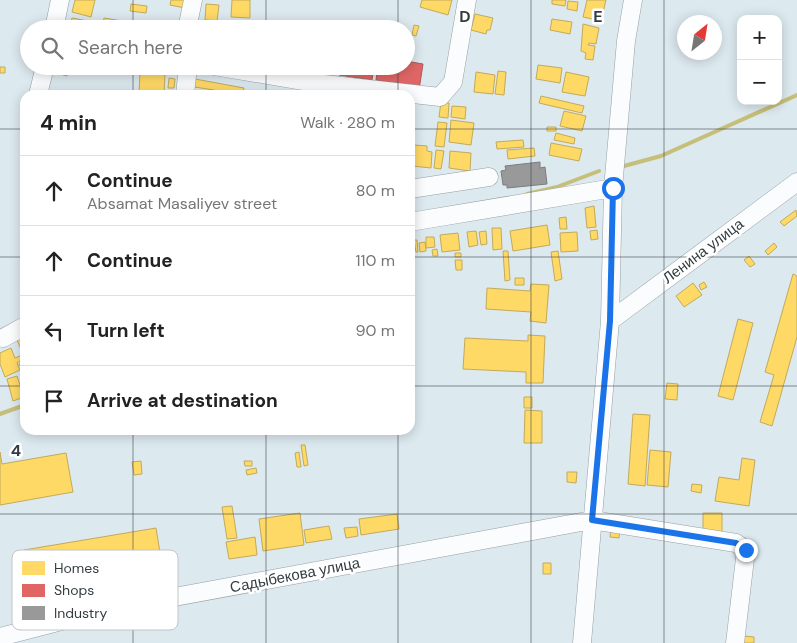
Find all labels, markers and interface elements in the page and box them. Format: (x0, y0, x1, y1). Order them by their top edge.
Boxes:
text: D (459, 6, 471, 27)
text: E (593, 6, 603, 27)
north arrow (677, 15, 722, 60)
map controls (737, 15, 782, 105)
button: + (737, 15, 782, 60)
search box (20, 20, 415, 75)
icon: search (38, 34, 66, 62)
text: Search here (78, 35, 183, 60)
button: − (737, 60, 782, 105)
text: 4 min (40, 109, 97, 137)
text: Walk · 280 m (300, 112, 395, 133)
text: Continue (87, 168, 173, 193)
icon: ahead (40, 177, 68, 205)
route start (602, 177, 625, 200)
text: 80 m (356, 180, 395, 201)
text: Absamat Masaliyev street (87, 193, 277, 214)
street label: Ленина улица (658, 214, 748, 288)
icon: ahead (40, 247, 68, 275)
text: Continue (87, 248, 173, 273)
text: 110 m (356, 250, 395, 271)
icon: left (40, 317, 68, 345)
text: Turn left (87, 318, 165, 343)
text: 90 m (355, 320, 395, 341)
icon: arrive (40, 387, 68, 415)
text: Arrive at destination (87, 388, 278, 413)
text: 4 (11, 440, 21, 461)
route end (735, 539, 758, 562)
legend (12, 550, 178, 630)
street label: Садыбекова улица (228, 552, 362, 597)
text: Homes (54, 559, 99, 577)
text: Shops (54, 581, 94, 599)
text: Industry (54, 604, 107, 622)

